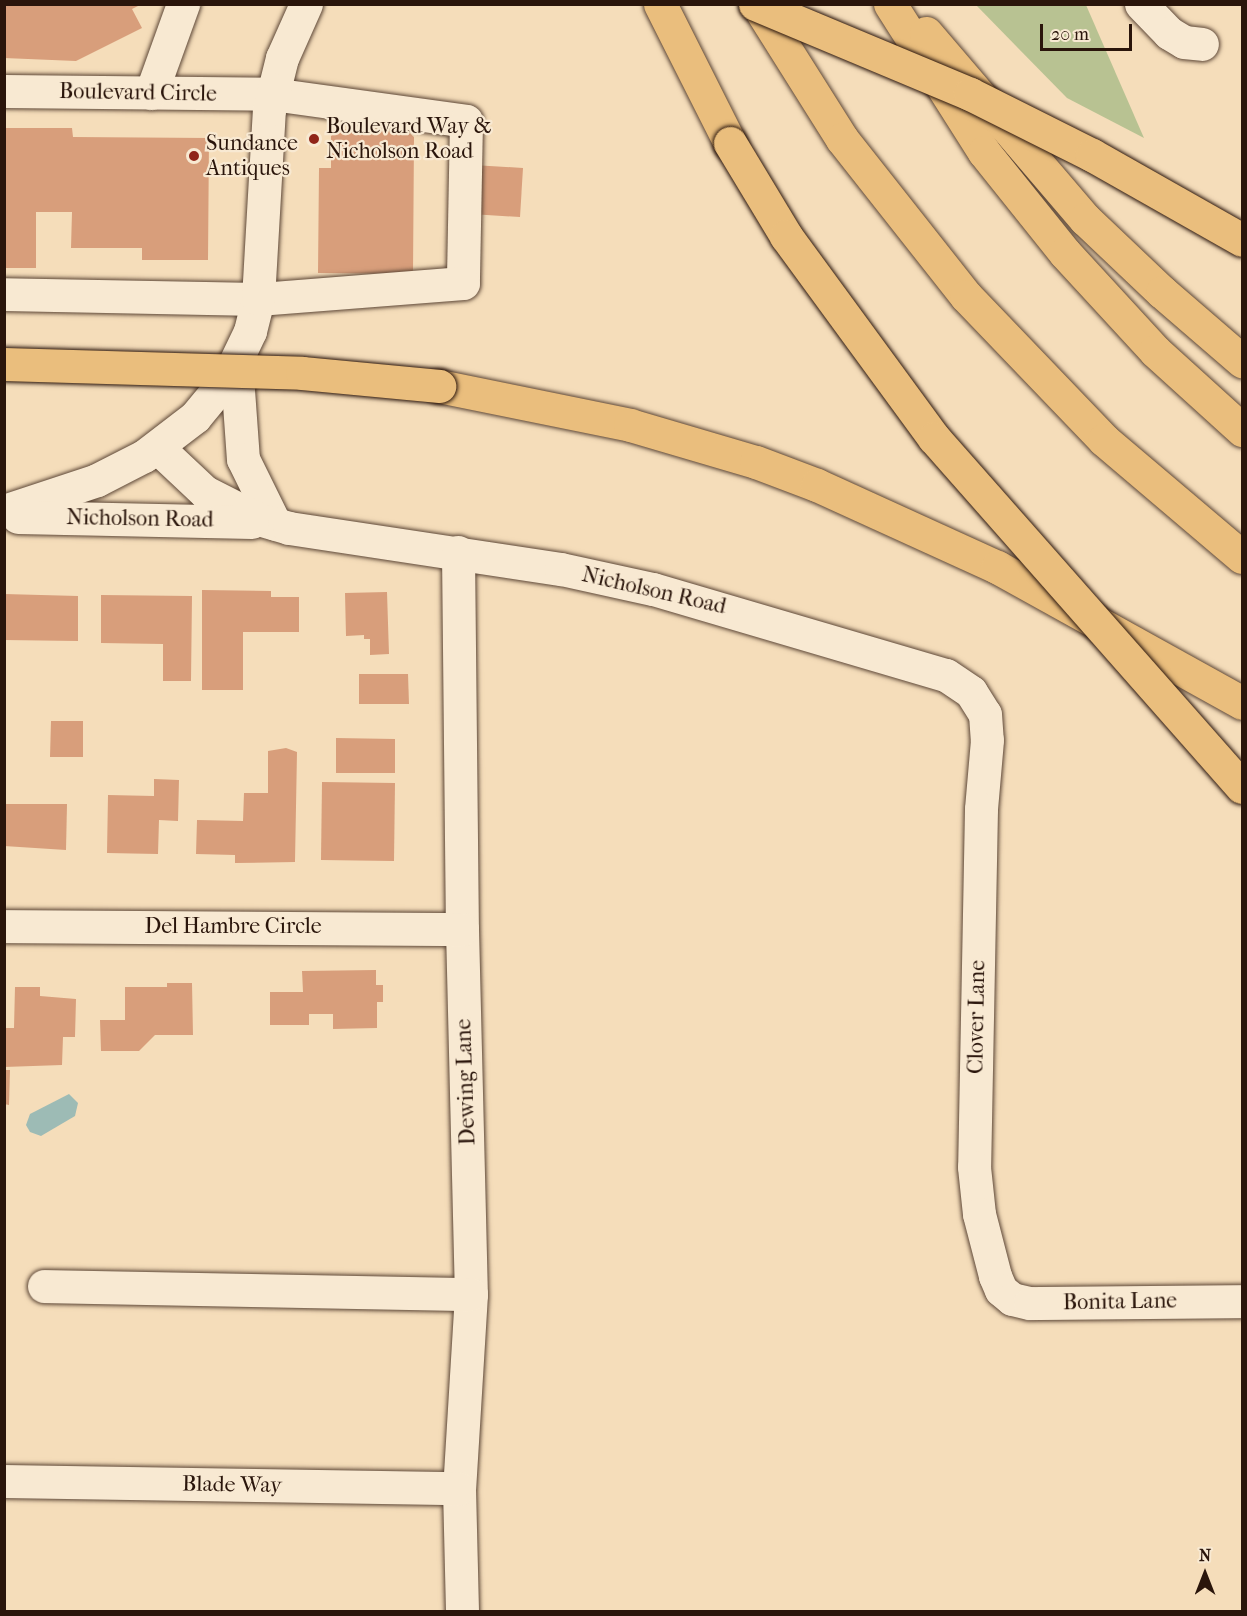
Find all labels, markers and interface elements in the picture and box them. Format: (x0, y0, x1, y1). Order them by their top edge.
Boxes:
scale bar (1043, 12, 1134, 50)
text: 20 m (1051, 24, 1089, 45)
street label: Boulevard Circle (59, 78, 217, 108)
place label: Boulevard Way & Nicholson Road (326, 113, 491, 164)
place label: Sundance Antiques (206, 130, 298, 182)
marker: Boulevard Way & Nicholson Road (307, 132, 321, 146)
marker: Sundance Antiques (187, 149, 201, 163)
street label: Nicholson Road (66, 505, 214, 533)
street label: Nicholson Road (579, 562, 729, 620)
street label: Del Hambre Circle (144, 914, 322, 940)
street label: Clover Lane (963, 960, 991, 1074)
street label: Dewing Lane (451, 1018, 481, 1146)
street label: Bonita Lane (1063, 1288, 1177, 1316)
street label: Blade Way (182, 1471, 282, 1499)
north arrow (1175, 1544, 1235, 1604)
text: N (1199, 1546, 1211, 1565)

